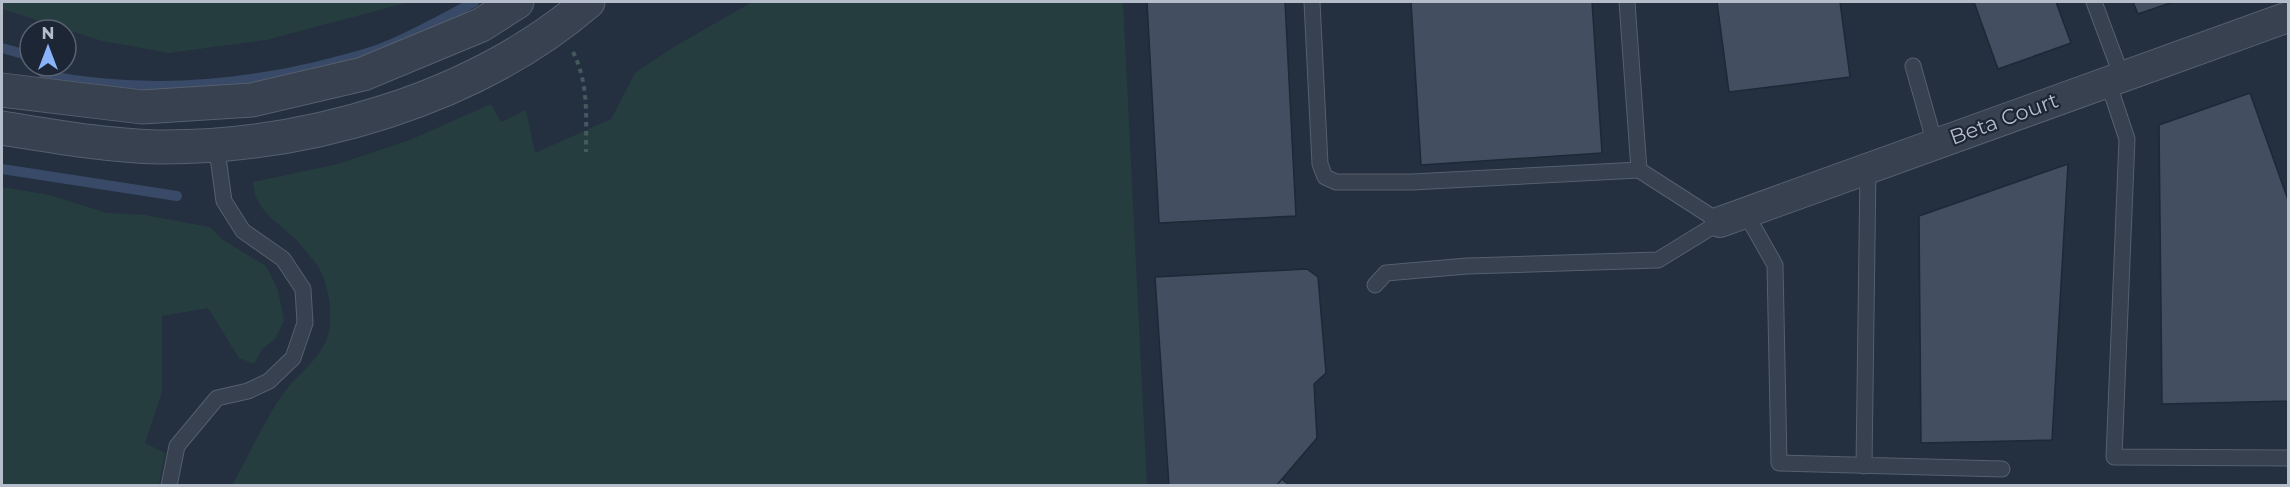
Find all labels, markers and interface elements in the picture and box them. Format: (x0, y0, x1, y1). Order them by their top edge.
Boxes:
north arrow (18, 18, 78, 78)
text: N (42, 24, 54, 43)
street label: Beta Court (1946, 87, 2061, 150)

